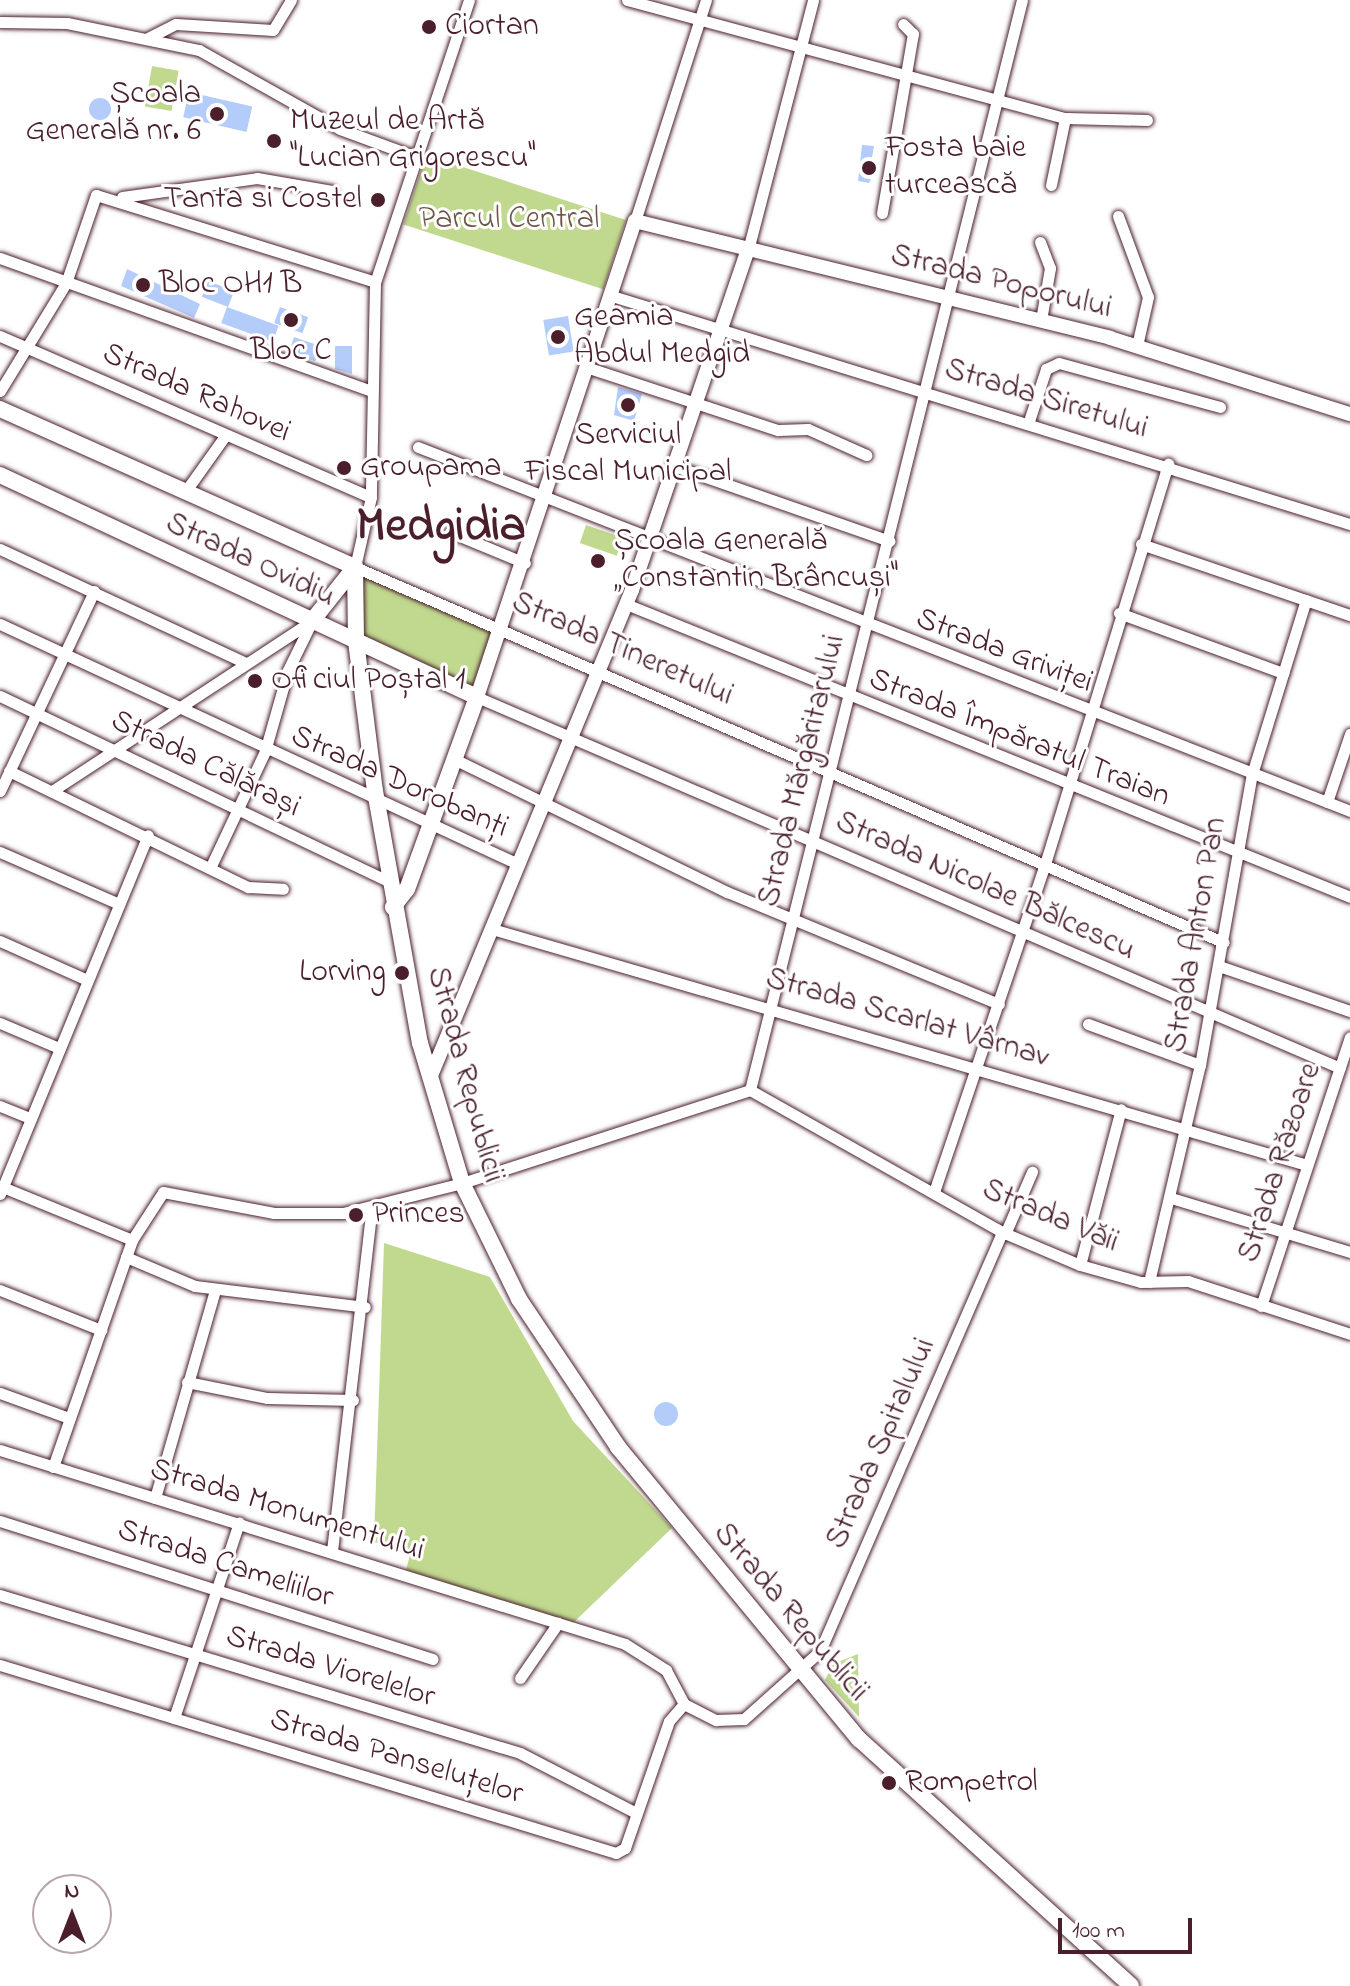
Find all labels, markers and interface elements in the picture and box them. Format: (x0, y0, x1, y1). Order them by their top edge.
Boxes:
place label: Ciortan (445, 8, 539, 46)
marker: Ciortan (420, 18, 438, 36)
place label: Școala Generală nr. 6 (25, 77, 201, 152)
place label: Muzeul de Artă "Lucian Grigorescu" (290, 104, 536, 179)
marker: Școala Generală nr. 6 (208, 105, 226, 123)
place label: Fosta baie turcească (885, 131, 1026, 206)
marker: Muzeul de Artă "Lucian Grigorescu" (265, 132, 283, 150)
marker: Fosta baie turcească (860, 159, 878, 177)
place label: Tanta si Costel (164, 181, 362, 219)
marker: Tanta si Costel (369, 191, 387, 209)
park label: Parcul Central (419, 201, 599, 239)
street label: Strada Poporului (886, 237, 1116, 329)
place label: Bloc OH1 B (159, 266, 302, 304)
marker: Bloc OH1 B (134, 276, 152, 294)
place label: Geamia Abdul Medgid (574, 300, 750, 375)
marker: Bloc C (282, 311, 300, 329)
marker: Geamia Abdul Medgid (549, 328, 567, 346)
place label: Bloc C (250, 333, 332, 371)
street label: Strada Rahovei (96, 335, 296, 453)
street label: Strada Siretului (940, 351, 1152, 449)
marker: Serviciul Fiscal Municipal (619, 396, 637, 414)
place label: Serviciul Fiscal Municipal (525, 418, 731, 493)
place label: Groupama (360, 449, 502, 487)
marker: Groupama (335, 459, 353, 477)
district label: Medgidia (356, 499, 526, 557)
street label: Strada Ovidiu (159, 505, 341, 617)
place label: Școala Generală „Constantin Brâncuși" (614, 524, 898, 599)
marker: Școala Generală „Constantin Brâncuși" (589, 552, 607, 570)
street label: Strada Tineretului (505, 584, 739, 716)
street label: Strada Griviței (910, 601, 1098, 703)
street label: Strada Mărgăritarului (751, 631, 855, 911)
street label: Strada Împăratul Traian (863, 661, 1175, 817)
place label: Oficiul Poștal 1 (271, 662, 465, 700)
marker: Oficiul Poștal 1 (246, 672, 264, 690)
street label: Strada Călărași (104, 703, 306, 827)
street label: Strada Dorobanți (284, 718, 514, 848)
street label: Strada Nicolae Bălcescu (829, 803, 1141, 971)
street label: Strada Anton Pan (1157, 814, 1237, 1056)
place label: Lorving (299, 954, 386, 992)
street label: Strada Scarlat Vârnav (761, 960, 1053, 1078)
street label: Strada Republicii (417, 963, 511, 1187)
marker: Lorving (393, 964, 411, 982)
street label: Strada Răzoare (1231, 1059, 1331, 1267)
street label: Strada Văii (976, 1171, 1124, 1263)
place label: Princes (372, 1196, 465, 1234)
marker: Princes (347, 1206, 365, 1224)
street label: Strada Spitalului (818, 1333, 946, 1555)
street label: Strada Monumentului (145, 1451, 429, 1571)
street label: Strada Cameliilor (112, 1512, 338, 1618)
street label: Strada Republicii (704, 1516, 876, 1710)
street label: Strada Viorelelor (221, 1618, 439, 1718)
street label: Strada Panseluțelor (265, 1701, 527, 1815)
place label: Rompetrol (905, 1764, 1038, 1802)
marker: Rompetrol (880, 1774, 898, 1792)
north arrow (32, 1874, 112, 1954)
text: N (65, 1876, 79, 1908)
scale bar (1062, 1902, 1196, 1952)
text: 100 m (1072, 1914, 1125, 1949)

